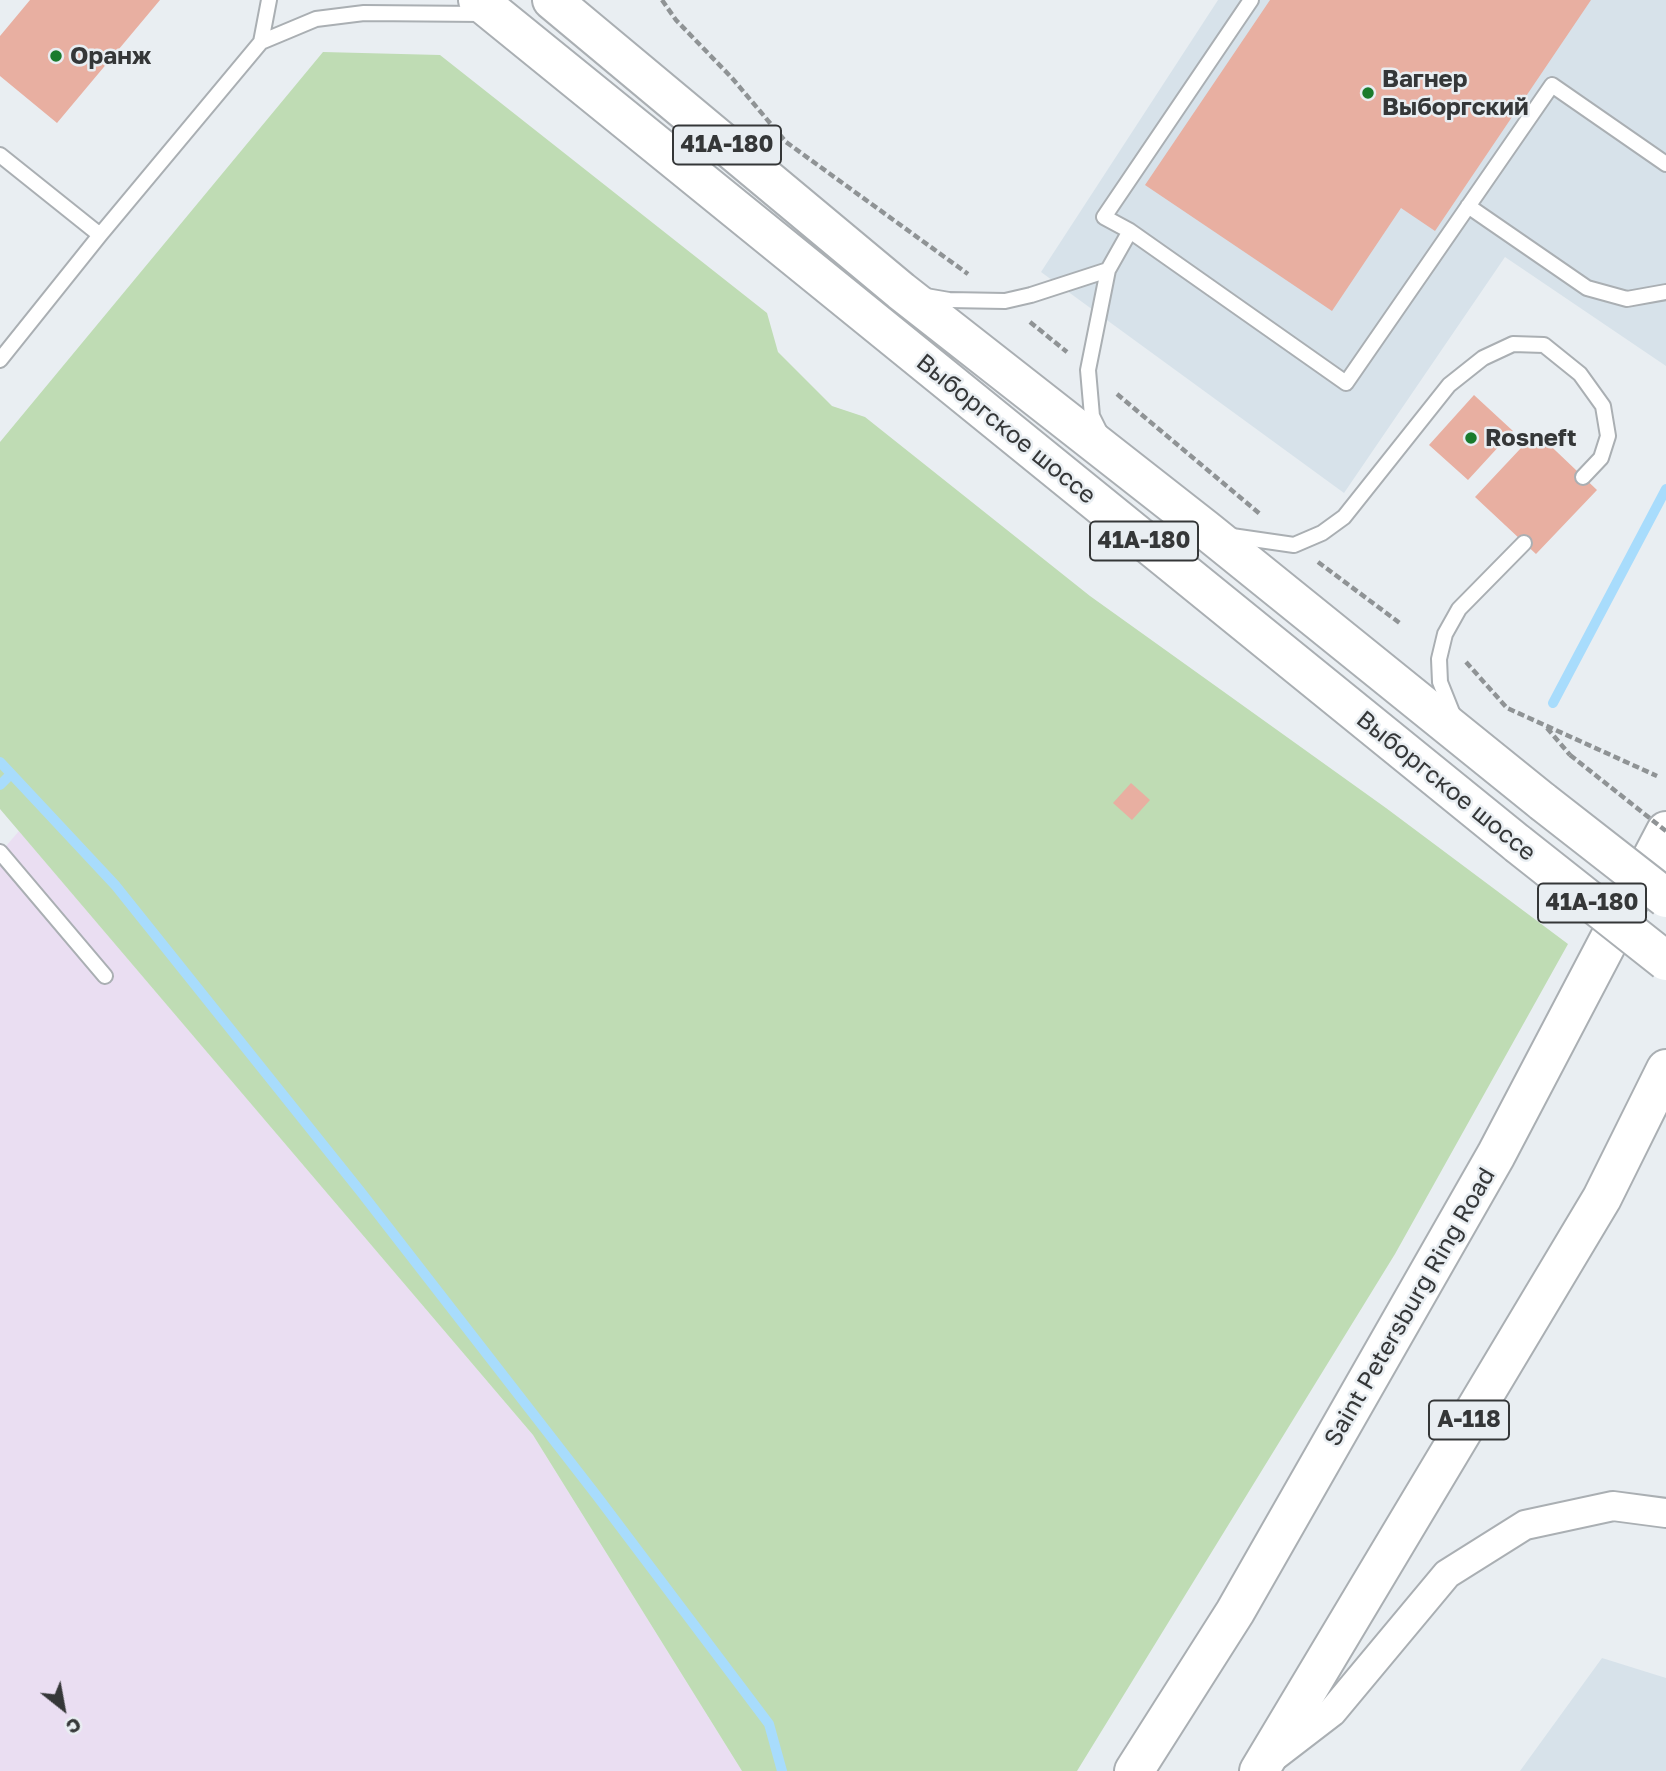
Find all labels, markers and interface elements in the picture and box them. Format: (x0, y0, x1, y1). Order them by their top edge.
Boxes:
place label: Оранж (70, 42, 151, 70)
marker: Оранж (48, 48, 64, 64)
place label: Вагнер Выборгский (1382, 65, 1529, 121)
marker: Вагнер Выборгский (1360, 85, 1376, 101)
road number: 41А-180 (673, 126, 781, 164)
street label: Выборгское шоссе (910, 348, 1102, 510)
place label: Rosneft (1485, 424, 1577, 452)
marker: Rosneft (1463, 430, 1479, 446)
road number: 41А-180 (1090, 522, 1198, 561)
street label: Выборгское шоссе (1350, 705, 1542, 867)
road number: 41А-180 (1538, 884, 1646, 922)
street label: Saint Petersburg Ring Road (1318, 1163, 1502, 1451)
road number: А-118 (1429, 1400, 1509, 1440)
north arrow (28, 1673, 98, 1743)
text: С (62, 1713, 86, 1740)

